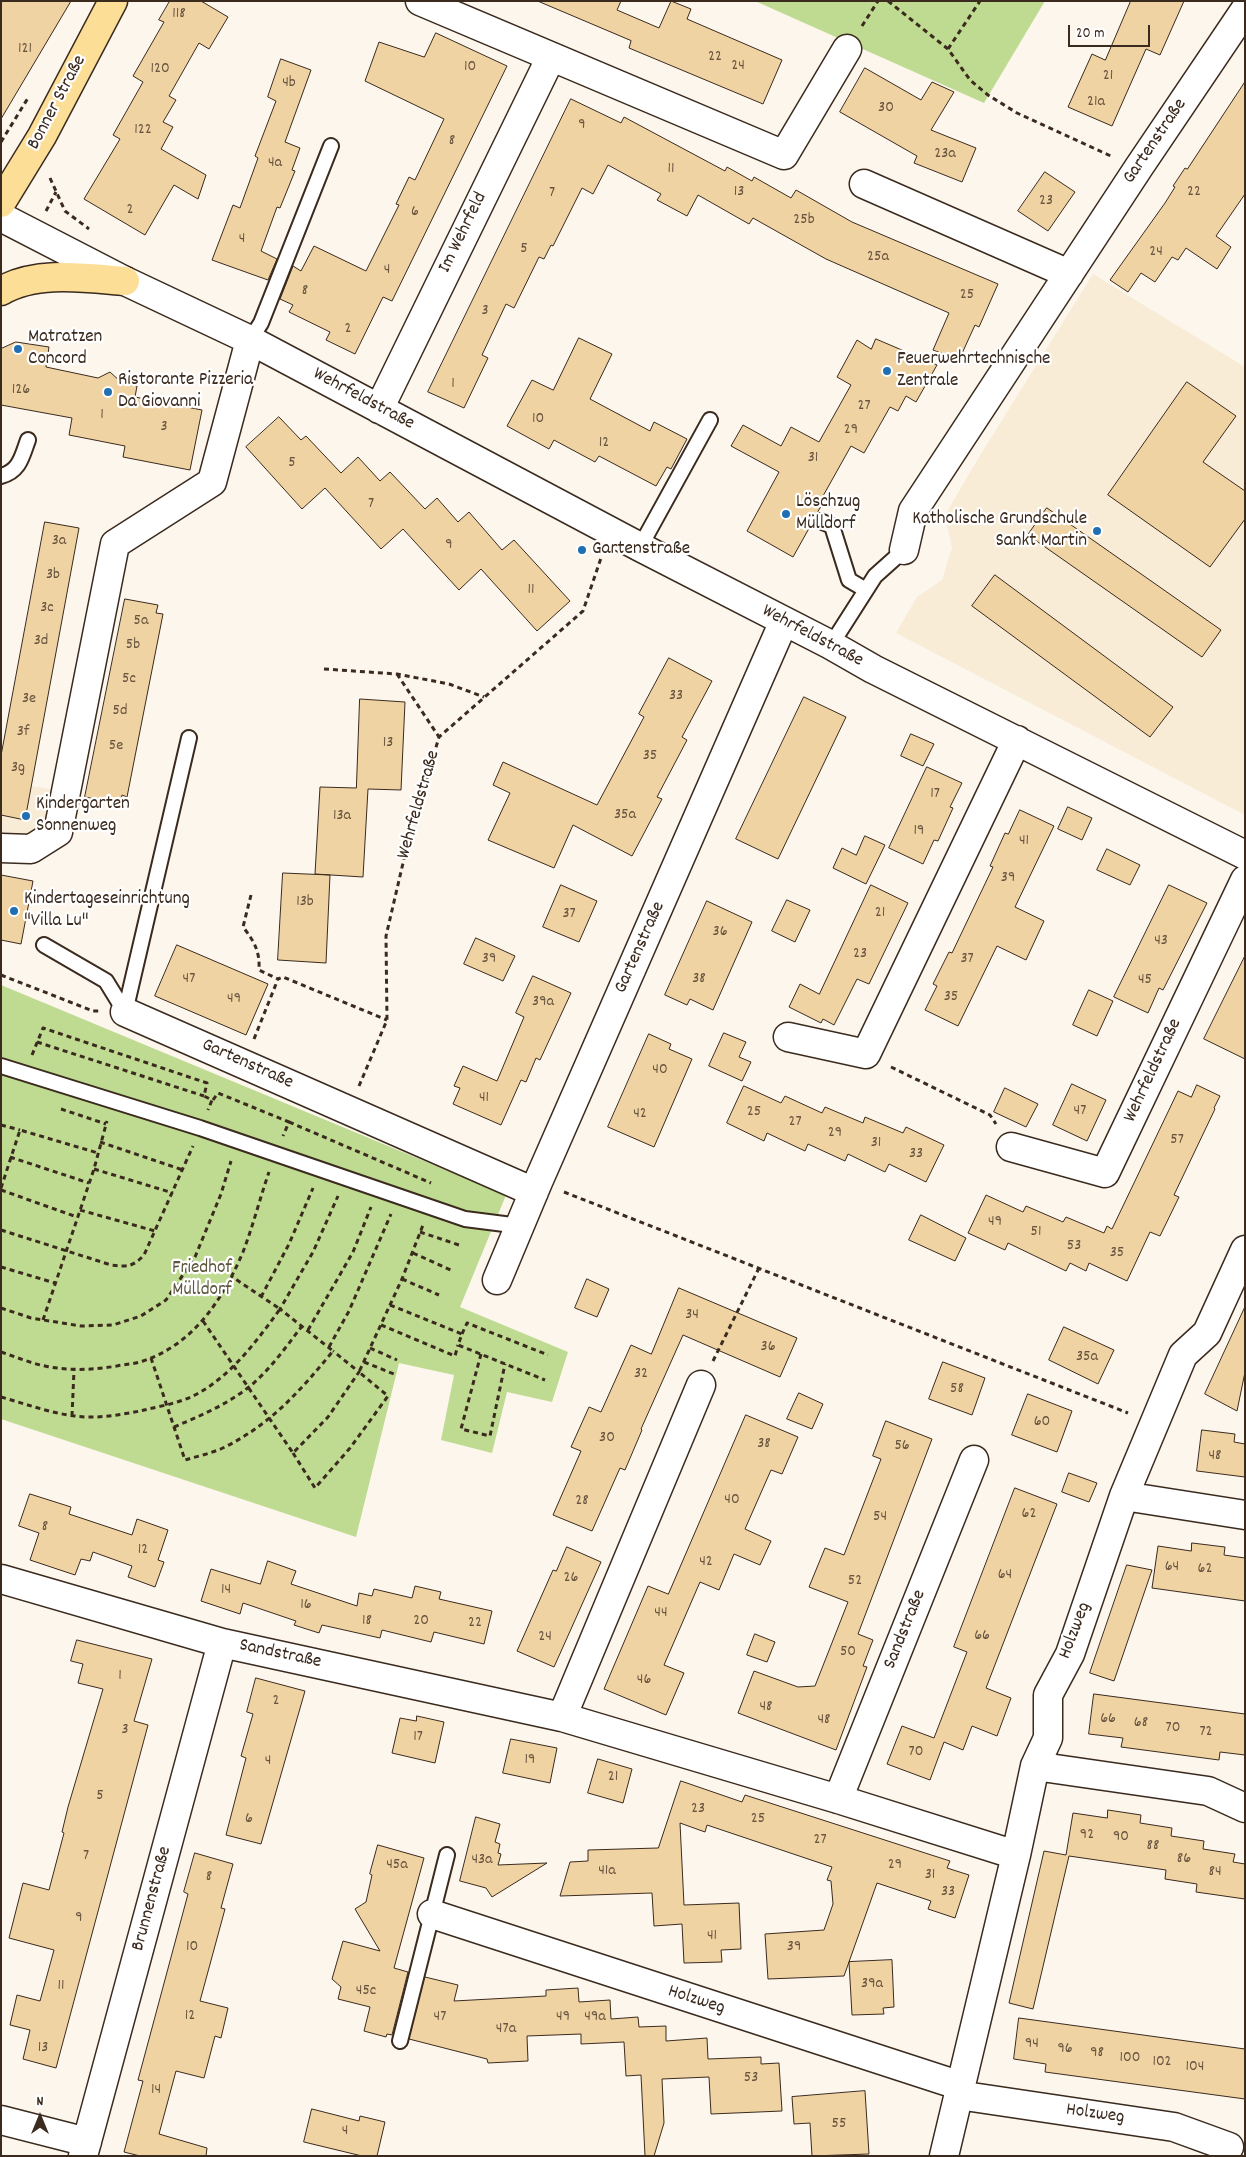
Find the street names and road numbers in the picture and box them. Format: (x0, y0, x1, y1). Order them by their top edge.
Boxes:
street label: Bonner Straße (24, 52, 92, 154)
street label: Gartenstraße (1119, 95, 1193, 189)
street label: Im Wehrfeld (435, 189, 493, 277)
street label: Wehrfeldstraße (308, 364, 418, 436)
street label: Wehrfeldstraße (757, 601, 867, 673)
street label: Wehrfeldstraße (394, 748, 446, 862)
street label: Gartenstraße (611, 899, 671, 997)
street label: Wehrfeldstraße (1120, 1015, 1188, 1127)
street label: Gartenstraße (198, 1035, 296, 1095)
street label: Sandstraße (880, 1587, 932, 1673)
street label: Holzweg (1055, 1599, 1097, 1663)
street label: Sandstraße (237, 1635, 323, 1675)
street label: Brunnenstraße (128, 1844, 178, 1954)
street label: Holzweg (664, 1981, 728, 2021)
street label: Holzweg (1064, 2100, 1126, 2130)

